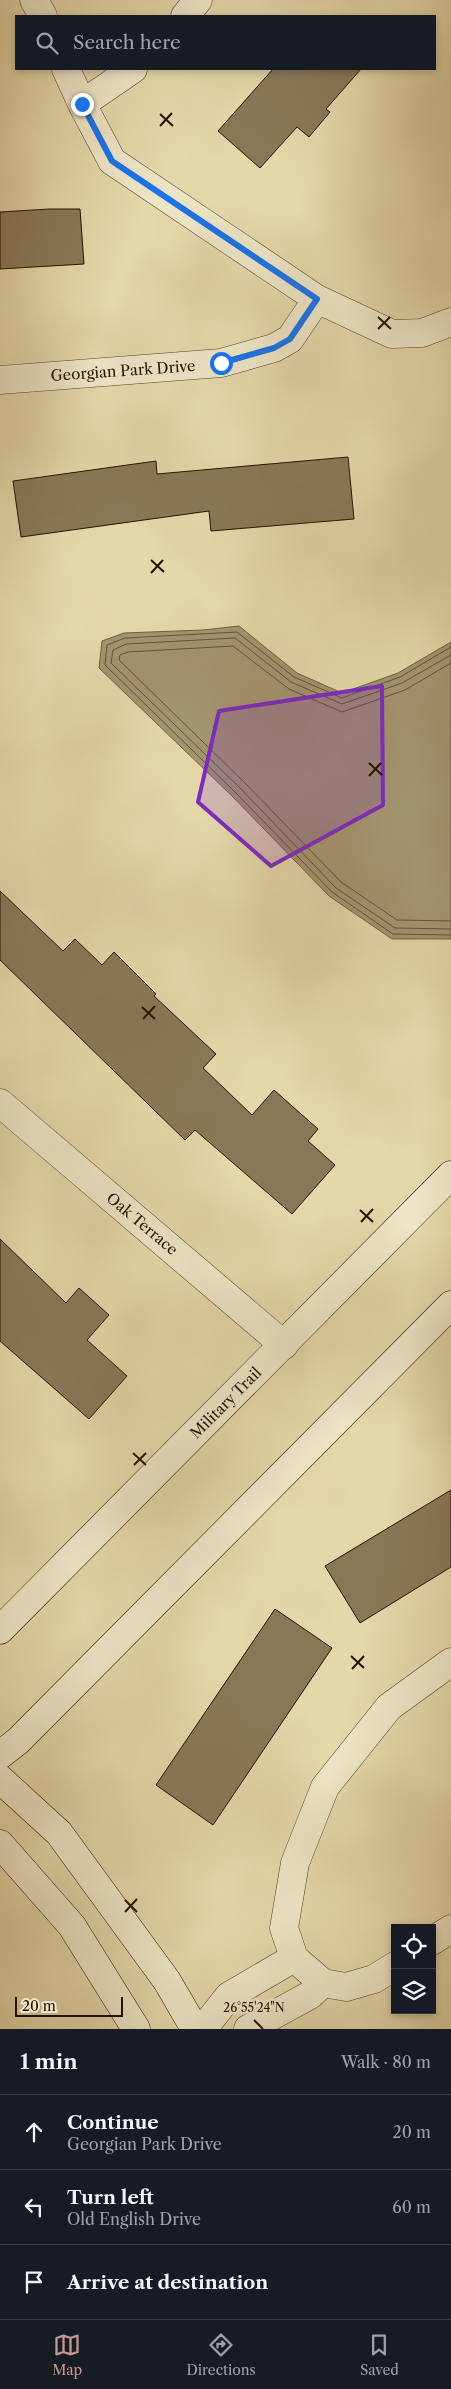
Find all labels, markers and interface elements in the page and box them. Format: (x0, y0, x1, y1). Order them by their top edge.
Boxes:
search box (15, 15, 436, 70)
icon: search (33, 29, 61, 57)
text: Search here (73, 31, 181, 54)
route end (71, 93, 94, 116)
route start (210, 352, 233, 375)
street label: Georgian Park Drive (50, 356, 196, 385)
street label: Oak Terrace (103, 1188, 182, 1259)
street label: Military Trail (186, 1363, 266, 1442)
map controls (391, 1924, 436, 2014)
button: locate (391, 1924, 436, 1969)
button: layers (391, 1969, 436, 2014)
scale bar (15, 1994, 122, 2017)
text: 20 m (22, 1997, 56, 2015)
text: 26°55'24"N (223, 2000, 285, 2015)
text: 1 min (20, 2049, 78, 2074)
text: Walk · 80 m (341, 2052, 431, 2072)
text: Continue (67, 2111, 159, 2134)
icon: ahead (20, 2118, 48, 2146)
text: 20 m (392, 2122, 431, 2142)
text: Georgian Park Drive (67, 2134, 222, 2154)
text: Turn left (67, 2186, 154, 2209)
icon: left (20, 2193, 48, 2221)
text: 60 m (392, 2197, 431, 2217)
text: Old English Drive (67, 2209, 201, 2229)
icon: arrive (20, 2268, 48, 2296)
text: Arrive at destination (67, 2271, 268, 2294)
tab: Map (52, 2331, 82, 2379)
tab: Directions (186, 2331, 256, 2379)
tab: Saved (360, 2331, 399, 2379)

